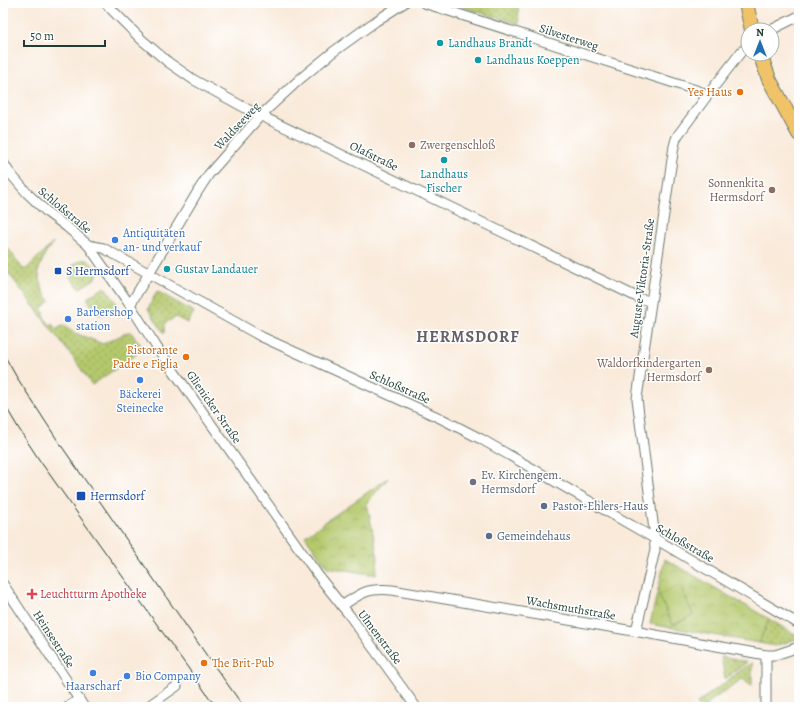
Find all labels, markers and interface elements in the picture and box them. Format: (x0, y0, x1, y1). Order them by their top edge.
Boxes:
street label: Silvesterweg (537, 20, 601, 54)
scale bar (24, 22, 105, 48)
north arrow (740, 22, 780, 62)
text: N (756, 25, 764, 40)
text: 50 m (30, 28, 54, 44)
place label: Landhaus Brandt (448, 35, 533, 51)
marker: Landhaus Brandt (435, 38, 445, 48)
place label: Landhaus Koeppen (486, 52, 580, 68)
marker: Landhaus Koeppen (473, 55, 483, 65)
place label: Yes Haus (687, 84, 732, 100)
marker: Yes Haus (735, 87, 745, 97)
street label: Waldseeweg (210, 98, 263, 154)
street label: Olafstraße (347, 137, 401, 175)
place label: Zwergenschloß (420, 137, 495, 153)
marker: Zwergenschloß (407, 140, 417, 150)
marker: Landhaus Fischer (439, 155, 449, 165)
place label: Landhaus Fischer (420, 166, 468, 196)
place label: Sonnenkita Hermsdorf (708, 175, 766, 205)
street label: Schloßstraße (35, 183, 95, 237)
marker: Sonnenkita Hermsdorf (767, 185, 777, 195)
street label: Auguste-Viktoria-Straße (626, 217, 658, 340)
place label: Antiquitäten an- und verkauf (122, 225, 203, 255)
marker: Antiquitäten an- und verkauf (110, 235, 120, 245)
place label: Gustav Landauer (175, 261, 258, 277)
place label: S Hermsdorf (66, 263, 131, 279)
marker: Gustav Landauer (162, 264, 172, 274)
marker: S Hermsdorf (53, 266, 63, 276)
place label: Barbershop station (76, 304, 133, 334)
marker: Barbershop station (63, 314, 73, 324)
district label: HERMSDORF (416, 326, 520, 348)
place label: Ristorante Padre e Figlia (112, 342, 178, 372)
marker: Ristorante Padre e Figlia (181, 352, 191, 362)
place label: Waldorfkindergarten Hermsdorf (596, 355, 703, 385)
marker: Waldorfkindergarten Hermsdorf (704, 365, 714, 375)
street label: Schloßstraße (367, 366, 433, 408)
street label: Glienicker Straße (183, 367, 245, 447)
marker: Bäckerei Steinecke (135, 375, 145, 385)
place label: Bäckerei Steinecke (116, 386, 164, 416)
place label: Ev. Kirchengem. Hermsdorf (481, 467, 562, 497)
marker: Ev. Kirchengem. Hermsdorf (468, 477, 478, 487)
place label: Hermsdorf (90, 488, 147, 504)
marker: Hermsdorf (75, 490, 87, 502)
place label: Pastor-Ehlers-Haus (552, 498, 649, 514)
marker: Pastor-Ehlers-Haus (539, 501, 549, 511)
street label: Schloßstraße (653, 520, 717, 566)
place label: Gemeindehaus (497, 528, 571, 544)
marker: Gemeindehaus (484, 531, 494, 541)
place label: Leuchtturm Apotheke (40, 586, 147, 602)
marker: Leuchtturm Apotheke (27, 589, 37, 599)
street label: Wachsmuthstraße (524, 592, 617, 624)
street label: Ulmenstraße (354, 606, 406, 668)
street label: Heinsestraße (29, 607, 79, 671)
place label: The Brit-Pub (212, 655, 274, 671)
marker: The Brit-Pub (199, 658, 209, 668)
marker: Haarscharf (88, 668, 98, 678)
place label: Bio Company (135, 668, 201, 684)
marker: Bio Company (122, 671, 132, 681)
place label: Haarscharf (65, 678, 123, 694)

